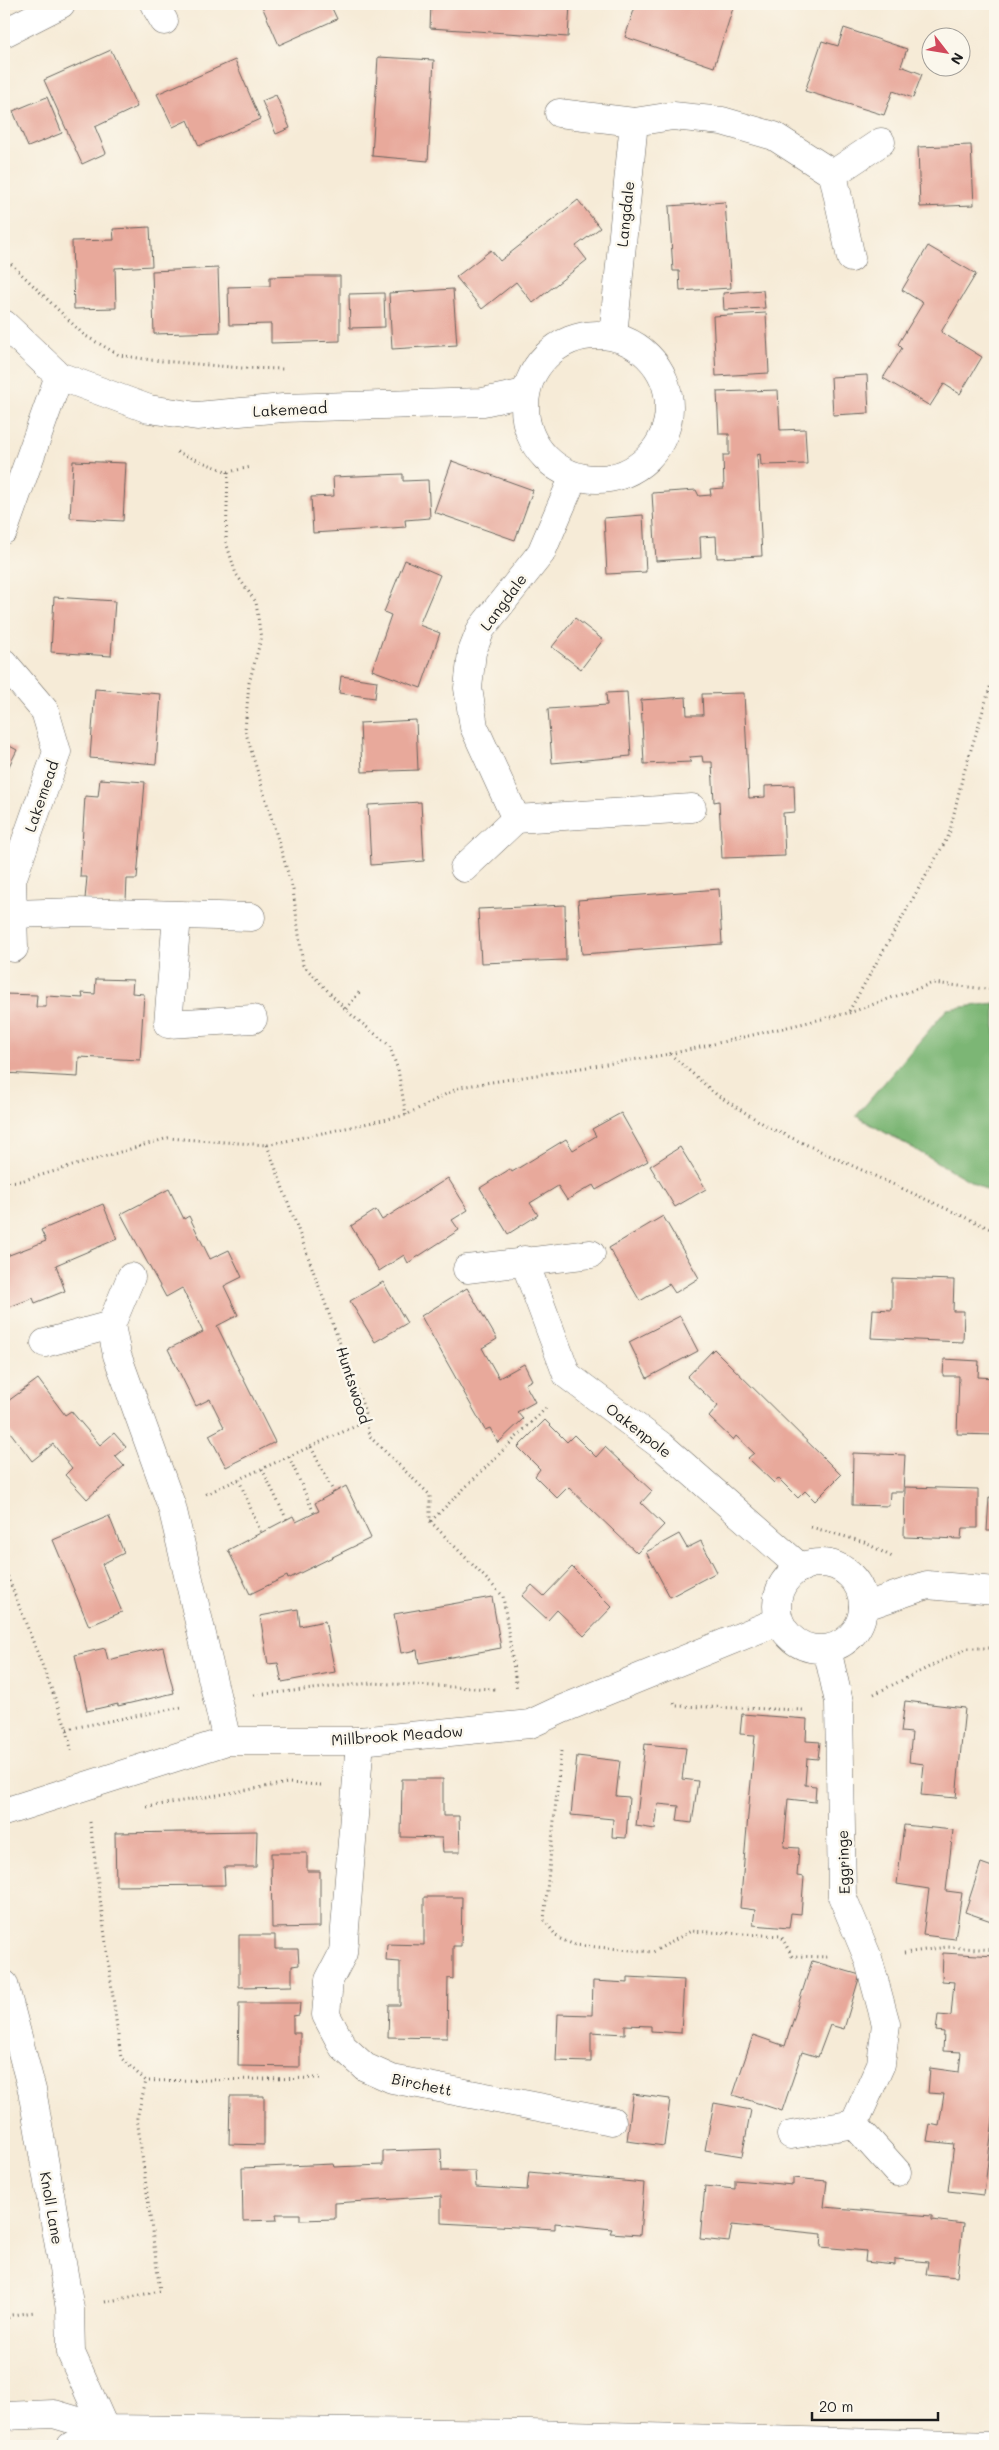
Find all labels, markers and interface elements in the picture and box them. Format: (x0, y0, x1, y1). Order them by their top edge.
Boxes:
north arrow (922, 28, 972, 78)
text: N (947, 49, 968, 68)
street label: Langdale (612, 180, 638, 248)
street label: Lakemead (252, 397, 328, 421)
street label: Langdale (475, 570, 531, 634)
street label: Lakemead (19, 757, 63, 835)
street label: Huntswood (332, 1344, 376, 1426)
street label: Oakenpole (602, 1398, 676, 1462)
street label: Millbrook Meadow (330, 1720, 464, 1750)
street label: Eggringe (832, 1829, 854, 1895)
street label: Birchett (390, 2068, 454, 2100)
street label: Knoll Lane (36, 2170, 68, 2246)
scale bar (812, 2390, 938, 2422)
text: 20 m (819, 2396, 853, 2416)

